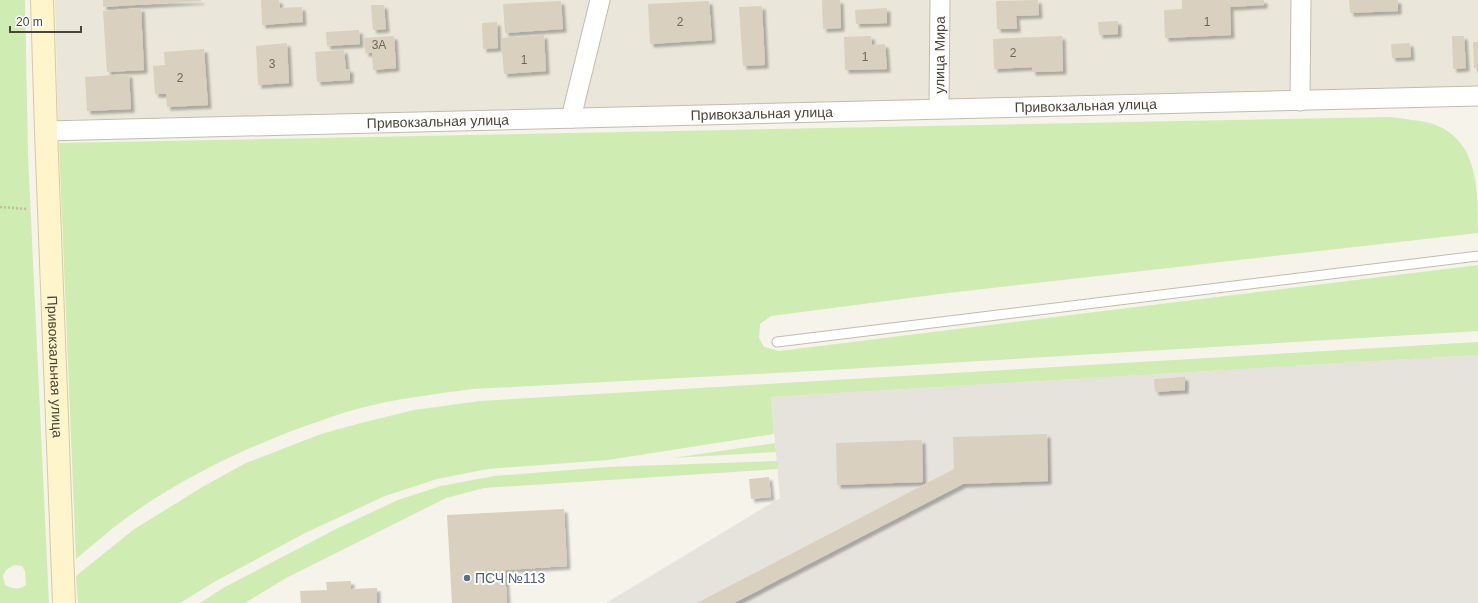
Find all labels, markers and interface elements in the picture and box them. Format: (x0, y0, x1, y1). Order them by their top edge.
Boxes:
scale bar (10, 8, 81, 34)
text: 20 m (16, 15, 43, 29)
house number: 2 (677, 15, 684, 29)
house number: 1 (1204, 15, 1211, 29)
street label: улица Мира (931, 16, 948, 94)
house number: 3А (372, 38, 386, 52)
house number: 2 (1010, 46, 1017, 60)
house number: 1 (862, 50, 869, 64)
house number: 1 (521, 53, 528, 67)
house number: 3 (269, 57, 276, 71)
house number: 2 (177, 71, 184, 85)
street label: Привокзальная улица (1014, 96, 1157, 115)
street label: Привокзальная улица (690, 104, 833, 123)
street label: Привокзальная улица (367, 112, 509, 131)
street label: Привокзальная улица (44, 295, 66, 438)
place label: ПСЧ №113 (475, 570, 545, 586)
marker: ПСЧ №113 (462, 573, 472, 583)

